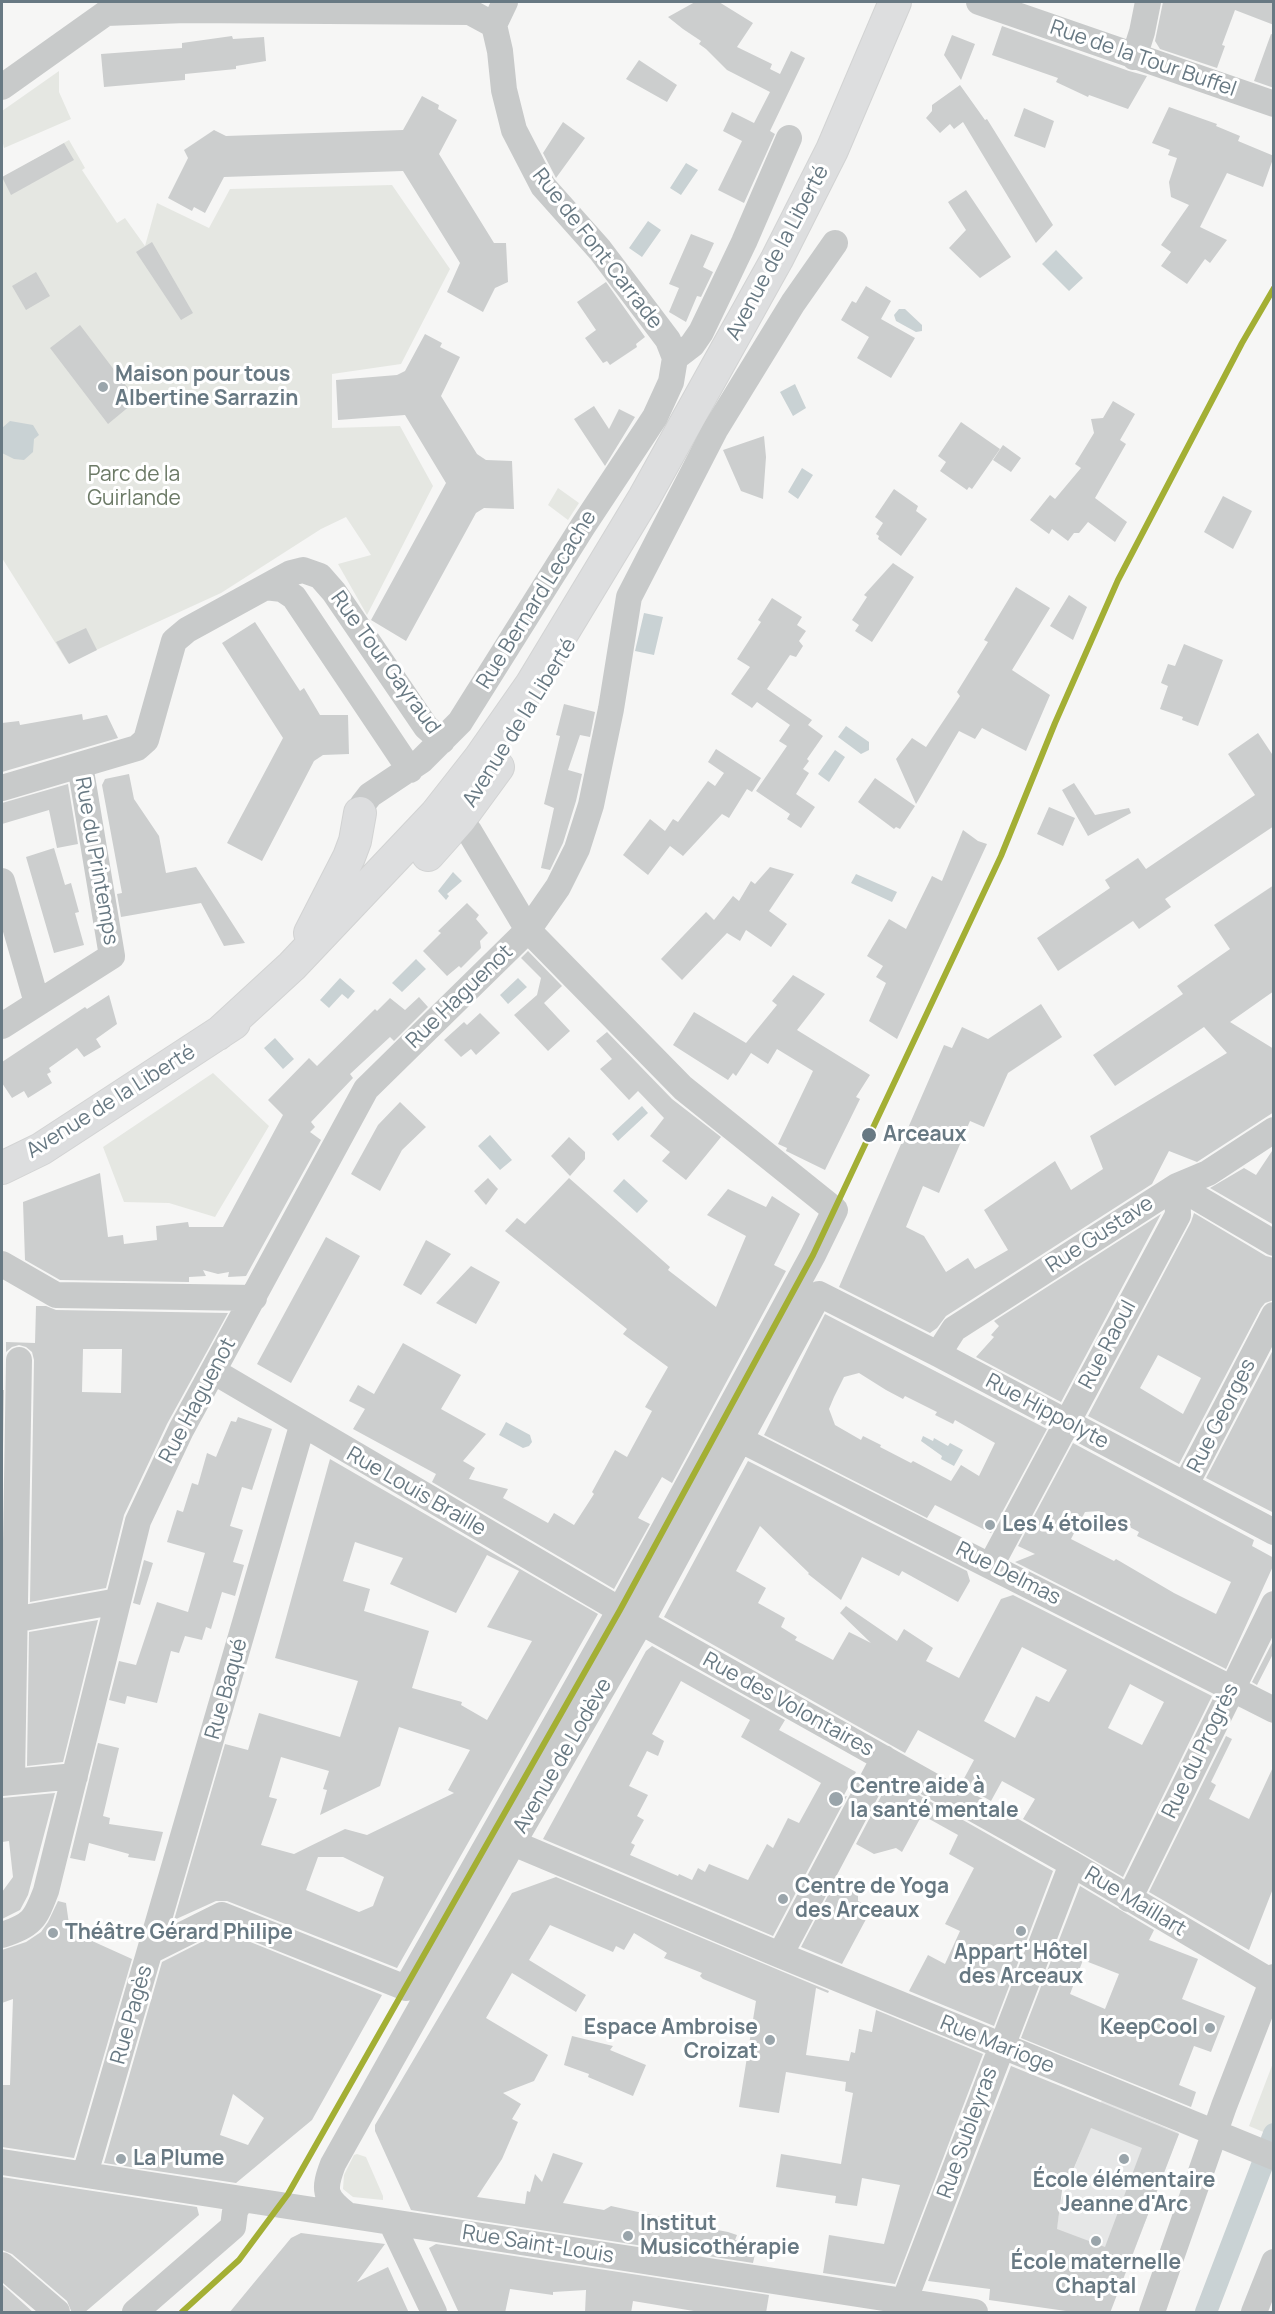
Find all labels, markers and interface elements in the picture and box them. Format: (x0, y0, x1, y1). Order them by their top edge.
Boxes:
street label: Rue de la Tour Buffel (1047, 15, 1239, 103)
street label: Avenue de la Liberté (721, 161, 835, 345)
street label: Rue de Font Carrade (527, 164, 667, 334)
place label: Maison pour tous Albertine Sarrazin (115, 362, 298, 412)
marker: Maison pour tous Albertine Sarrazin (96, 380, 110, 394)
park label: Parc de la Guirlande (87, 462, 181, 512)
street label: Rue Bernard Lecache (472, 506, 602, 694)
street label: Rue Tour Gayraud (325, 587, 445, 739)
street label: Avenue de la Liberté (458, 634, 582, 812)
street label: Rue du Printemps (69, 775, 123, 947)
street label: Rue Haguenot (401, 940, 519, 1054)
street label: Avenue de la Liberté (22, 1040, 200, 1164)
place label: Arceaux (883, 1122, 966, 1148)
marker: Arceaux (860, 1126, 878, 1144)
street label: Rue Gustave (1042, 1191, 1158, 1279)
street label: Rue Raoul (1074, 1296, 1142, 1394)
street label: Rue Haguenot (154, 1334, 242, 1468)
street label: Rue Georges (1182, 1355, 1262, 1477)
street label: Rue Hippolyte (981, 1369, 1113, 1455)
street label: Rue Louis Braille (342, 1442, 490, 1542)
place label: Les 4 étoiles (1002, 1512, 1128, 1538)
marker: Les 4 étoiles (983, 1518, 997, 1532)
street label: Rue Delmas (952, 1537, 1064, 1611)
street label: Rue Baqué (201, 1636, 253, 1742)
street label: Rue des Volontaires (698, 1648, 878, 1762)
street label: Avenue de Lodève (508, 1674, 618, 1838)
street label: Rue du Progrès (1157, 1679, 1245, 1823)
place label: Centre aide à la santé mentale (850, 1774, 1019, 1824)
marker: Centre aide à la santé mentale (827, 1790, 845, 1808)
street label: Rue Maillart (1080, 1862, 1190, 1942)
place label: Centre de Yoga des Arceaux (795, 1874, 949, 1924)
marker: Centre de Yoga des Arceaux (776, 1892, 790, 1906)
place label: Théâtre Gérard Philipe (65, 1920, 293, 1946)
marker: Appart' Hôtel des Arceaux (1014, 1924, 1028, 1938)
marker: Théâtre Gérard Philipe (46, 1926, 60, 1940)
place label: Appart' Hôtel des Arceaux (954, 1940, 1088, 1990)
street label: Rue Pagès (106, 1963, 158, 2067)
street label: Rue Marioge (936, 2011, 1058, 2079)
place label: Espace Ambroise Croizat (584, 2015, 758, 2065)
place label: KeepCool (1100, 2015, 1198, 2041)
marker: KeepCool (1203, 2021, 1217, 2035)
marker: Espace Ambroise Croizat (763, 2033, 777, 2047)
street label: Rue Subleyras (933, 2064, 1003, 2202)
place label: La Plume (133, 2146, 224, 2172)
marker: La Plume (114, 2152, 128, 2166)
marker: École élémentaire Jeanne d'Arc (1117, 2152, 1131, 2166)
place label: École élémentaire Jeanne d'Arc (1033, 2168, 1215, 2218)
place label: Institut Musicothérapie (640, 2211, 800, 2261)
street label: Rue Saint-Louis (460, 2221, 616, 2269)
marker: Institut Musicothérapie (621, 2229, 635, 2243)
marker: École maternelle Chaptal (1089, 2234, 1103, 2248)
place label: École maternelle Chaptal (1011, 2250, 1181, 2300)

